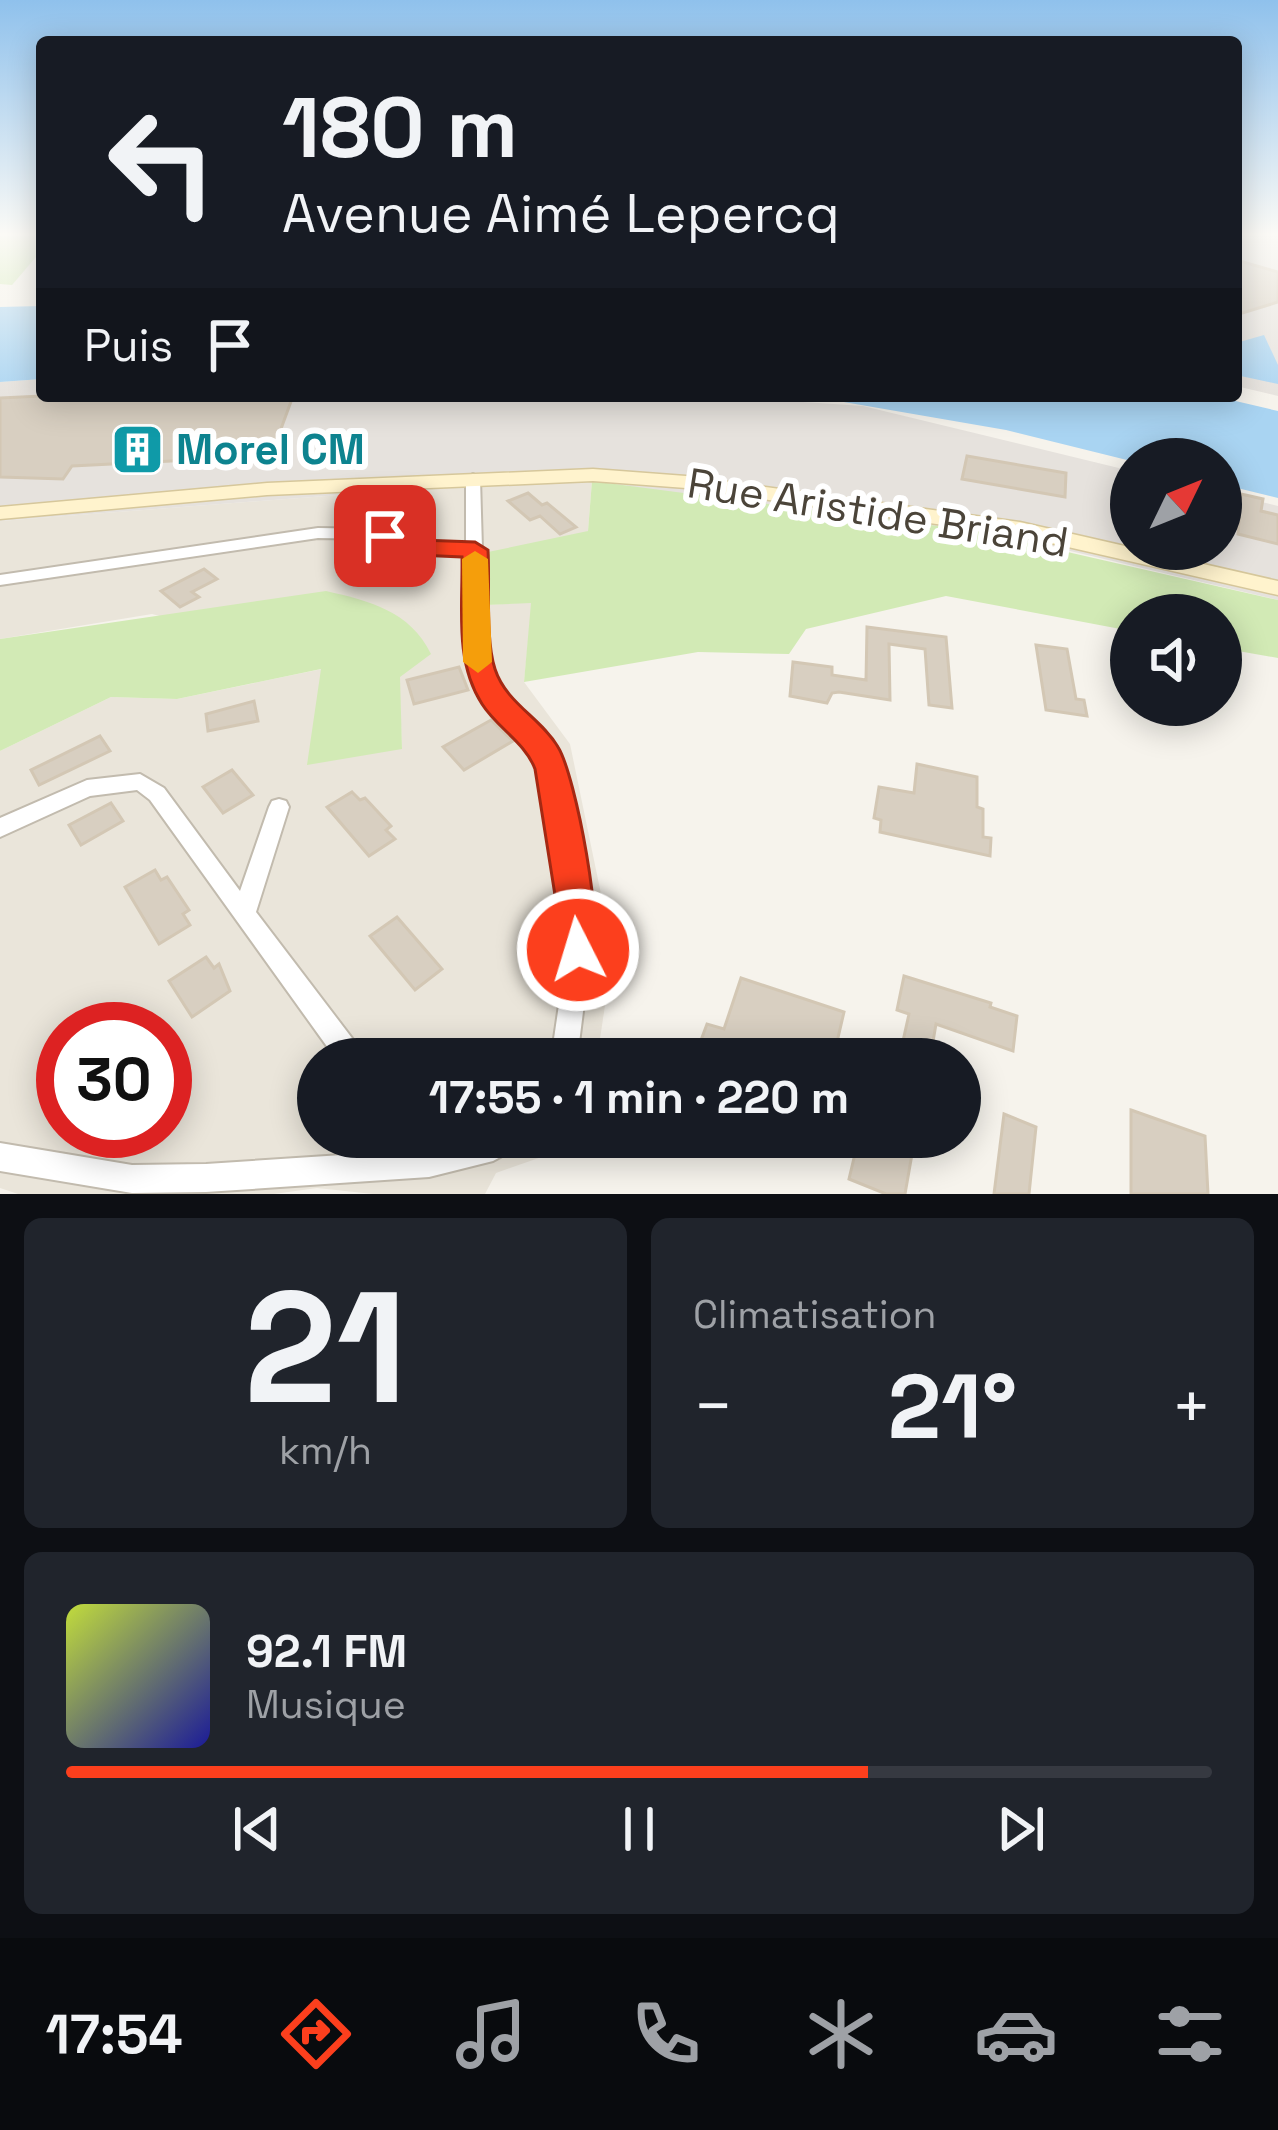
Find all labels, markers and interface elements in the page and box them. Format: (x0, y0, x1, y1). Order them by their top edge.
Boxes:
text: 180 m (282, 74, 518, 182)
icon: left (84, 84, 240, 240)
text: Avenue Aimé Lepercq (282, 179, 840, 248)
icon: arrive (197, 312, 263, 378)
text: Puis (84, 317, 173, 374)
building icon: Morel CM (109, 421, 165, 477)
place label: Morel CM (176, 423, 365, 476)
north arrow (1110, 438, 1242, 570)
map controls (1110, 438, 1242, 726)
street label: Rue Aristide Briand (684, 456, 1072, 569)
pin (334, 485, 436, 587)
icon: arrive (352, 503, 418, 569)
button: sound (1110, 594, 1242, 726)
position arrow (515, 887, 641, 1013)
speed limit sign: 30 (36, 1002, 192, 1158)
text: 17:55 · 1 min · 220 m (429, 1069, 849, 1126)
text: 21 (244, 1248, 407, 1448)
text: Climatisation (693, 1290, 936, 1339)
text: 21° (888, 1349, 1017, 1464)
text: − (693, 1364, 734, 1448)
text: + (1171, 1364, 1212, 1448)
text: km/h (279, 1426, 372, 1475)
text: 92.1 FM (246, 1623, 407, 1680)
text: Musique (246, 1680, 406, 1729)
icon: previous (224, 1796, 290, 1862)
icon: pause (606, 1796, 672, 1862)
icon: next (988, 1796, 1054, 1862)
icon: directions (274, 1992, 358, 2076)
icon: music (449, 1992, 533, 2076)
icon: phone (624, 1992, 708, 2076)
icon: climate (799, 1992, 883, 2076)
icon: car (974, 1992, 1058, 2076)
icon: filters (1148, 1992, 1232, 2076)
text: 17:54 (45, 2000, 183, 2069)

